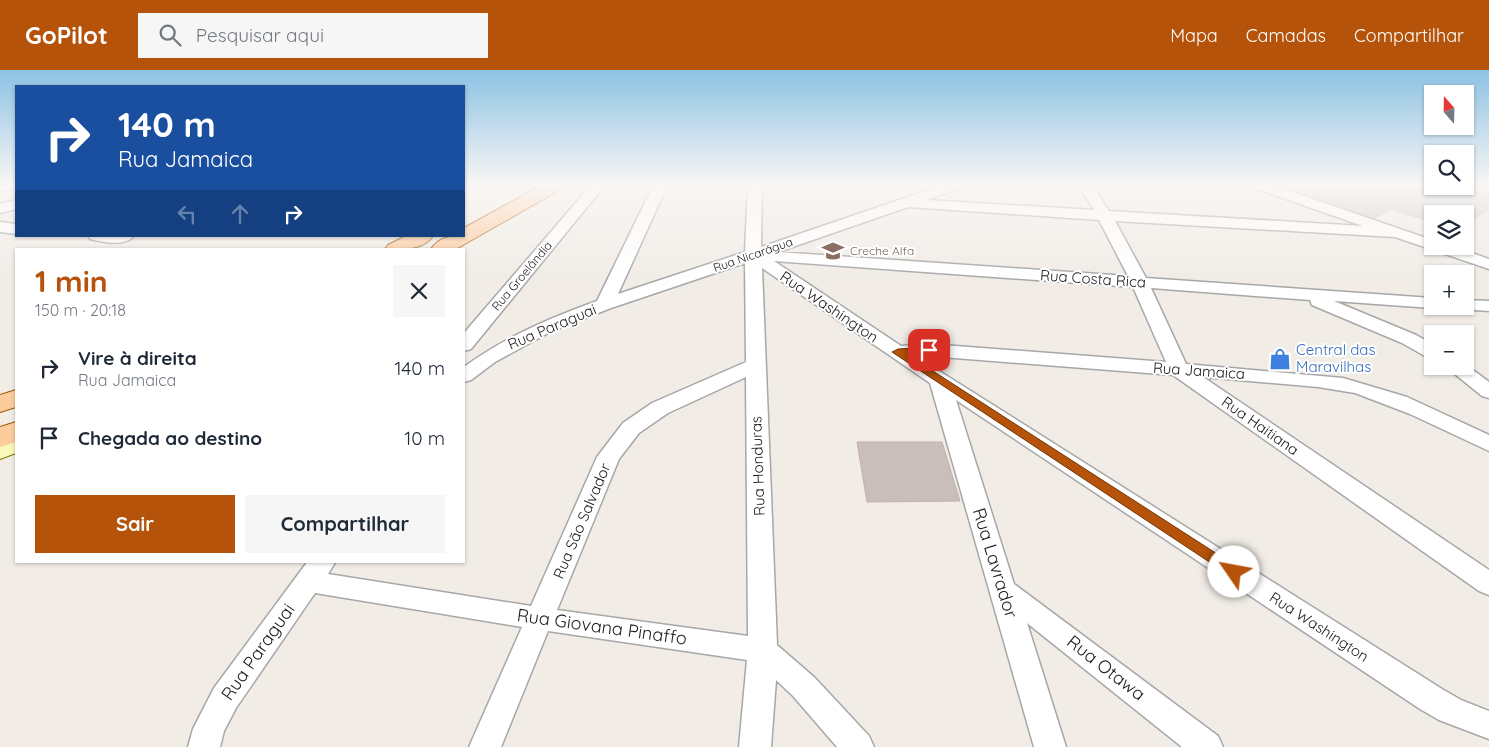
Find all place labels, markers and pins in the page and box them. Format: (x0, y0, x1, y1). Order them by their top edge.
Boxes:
school or university icon: Creche Alfa (820, 238, 846, 264)
place label: Creche Alfa (850, 243, 914, 258)
pin (908, 329, 950, 371)
place label: Central das Maravilhas (1296, 340, 1375, 376)
shop icon: Central das Maravilhas (1267, 346, 1293, 372)

